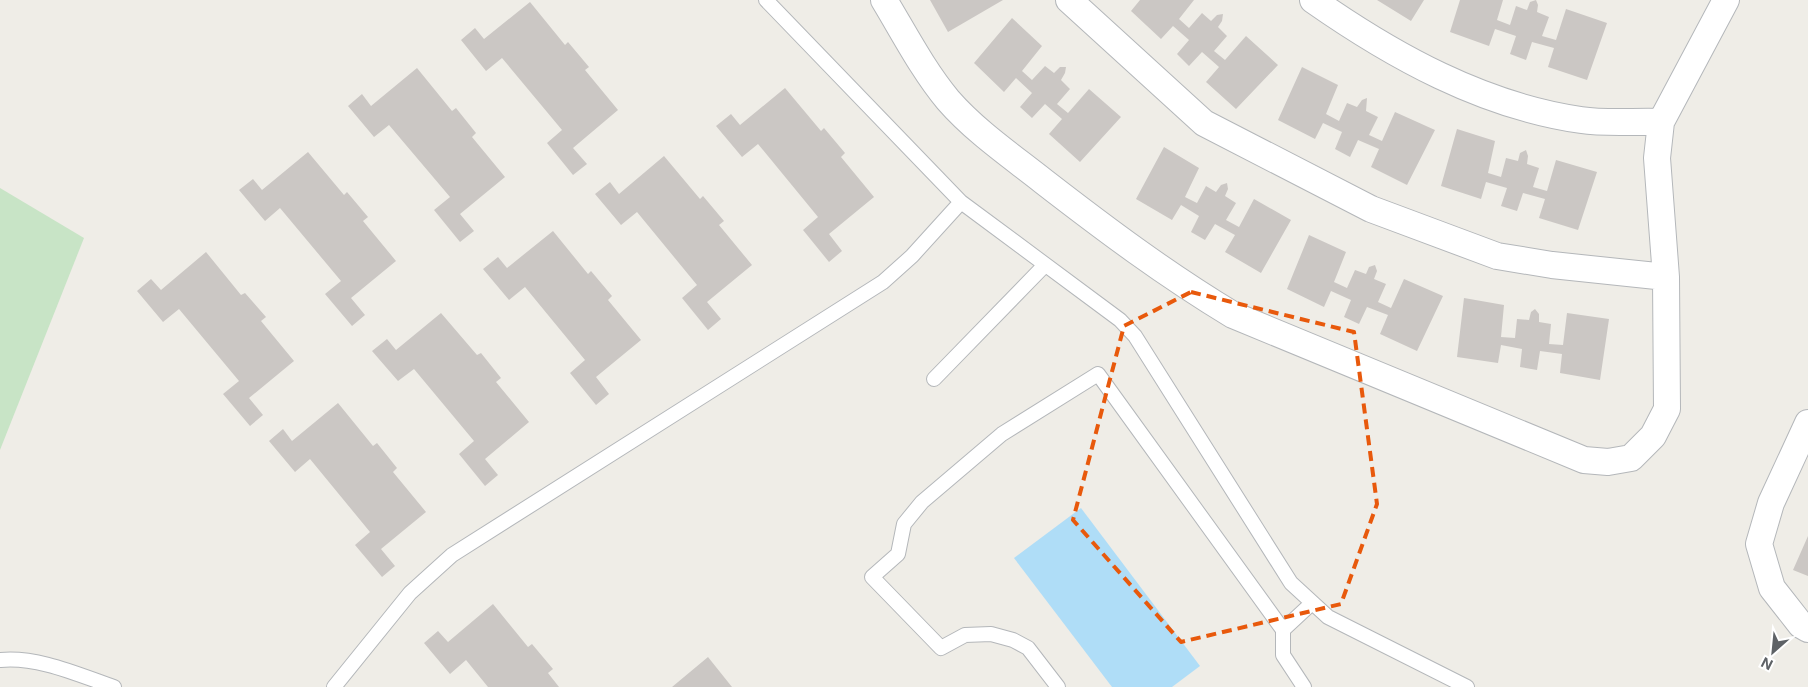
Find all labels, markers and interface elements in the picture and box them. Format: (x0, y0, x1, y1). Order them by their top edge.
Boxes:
north arrow (1748, 627, 1798, 677)
text: N (1758, 654, 1775, 674)

